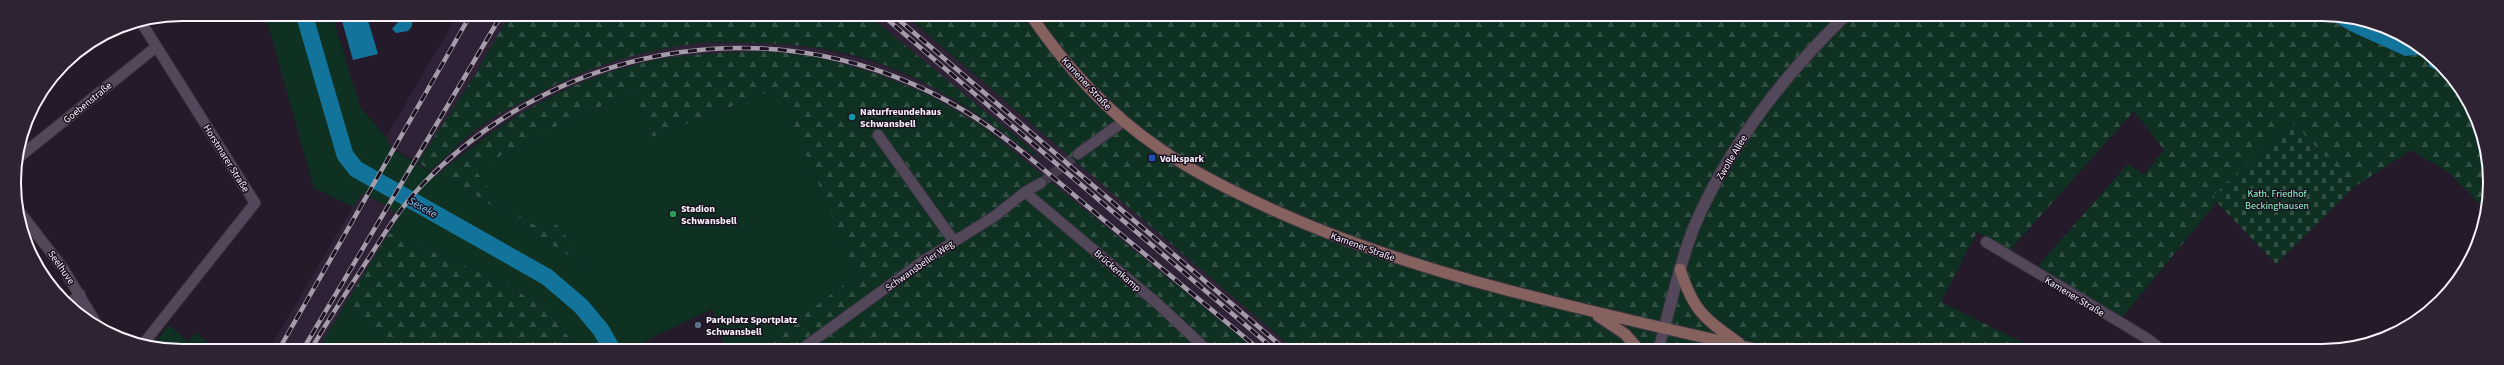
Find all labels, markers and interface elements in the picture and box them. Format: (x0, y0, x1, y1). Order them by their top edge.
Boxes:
street label: Kamener Straße (1058, 54, 1114, 113)
street label: Goebenstraße (60, 79, 115, 127)
place label: Naturfreundehaus Schwansbell (860, 105, 942, 131)
marker: Naturfreundehaus Schwansbell (847, 112, 857, 122)
street label: Horstmarer Straße (200, 122, 253, 195)
street label: Zwolle Allee (1713, 132, 1751, 183)
place label: Volkspark (1159, 152, 1205, 166)
marker: Volkspark (1147, 153, 1157, 163)
park label: Kath. Friedhof Beckinghausen (2245, 187, 2309, 213)
water label: Seseke (406, 193, 440, 221)
place label: Stadion Schwansbell (681, 202, 737, 228)
marker: Stadion Schwansbell (668, 209, 678, 219)
street label: Kamener Straße (1329, 229, 1397, 265)
street label: Schwansbeller Weg (882, 237, 957, 295)
street label: Brückenkamp (1091, 246, 1144, 295)
street label: Seelhuve (44, 248, 78, 287)
street label: Kamener Straße (2042, 273, 2107, 320)
place label: Parkplatz Sportplatz Schwansbell (706, 313, 798, 339)
marker: Parkplatz Sportplatz Schwansbell (693, 320, 703, 330)

